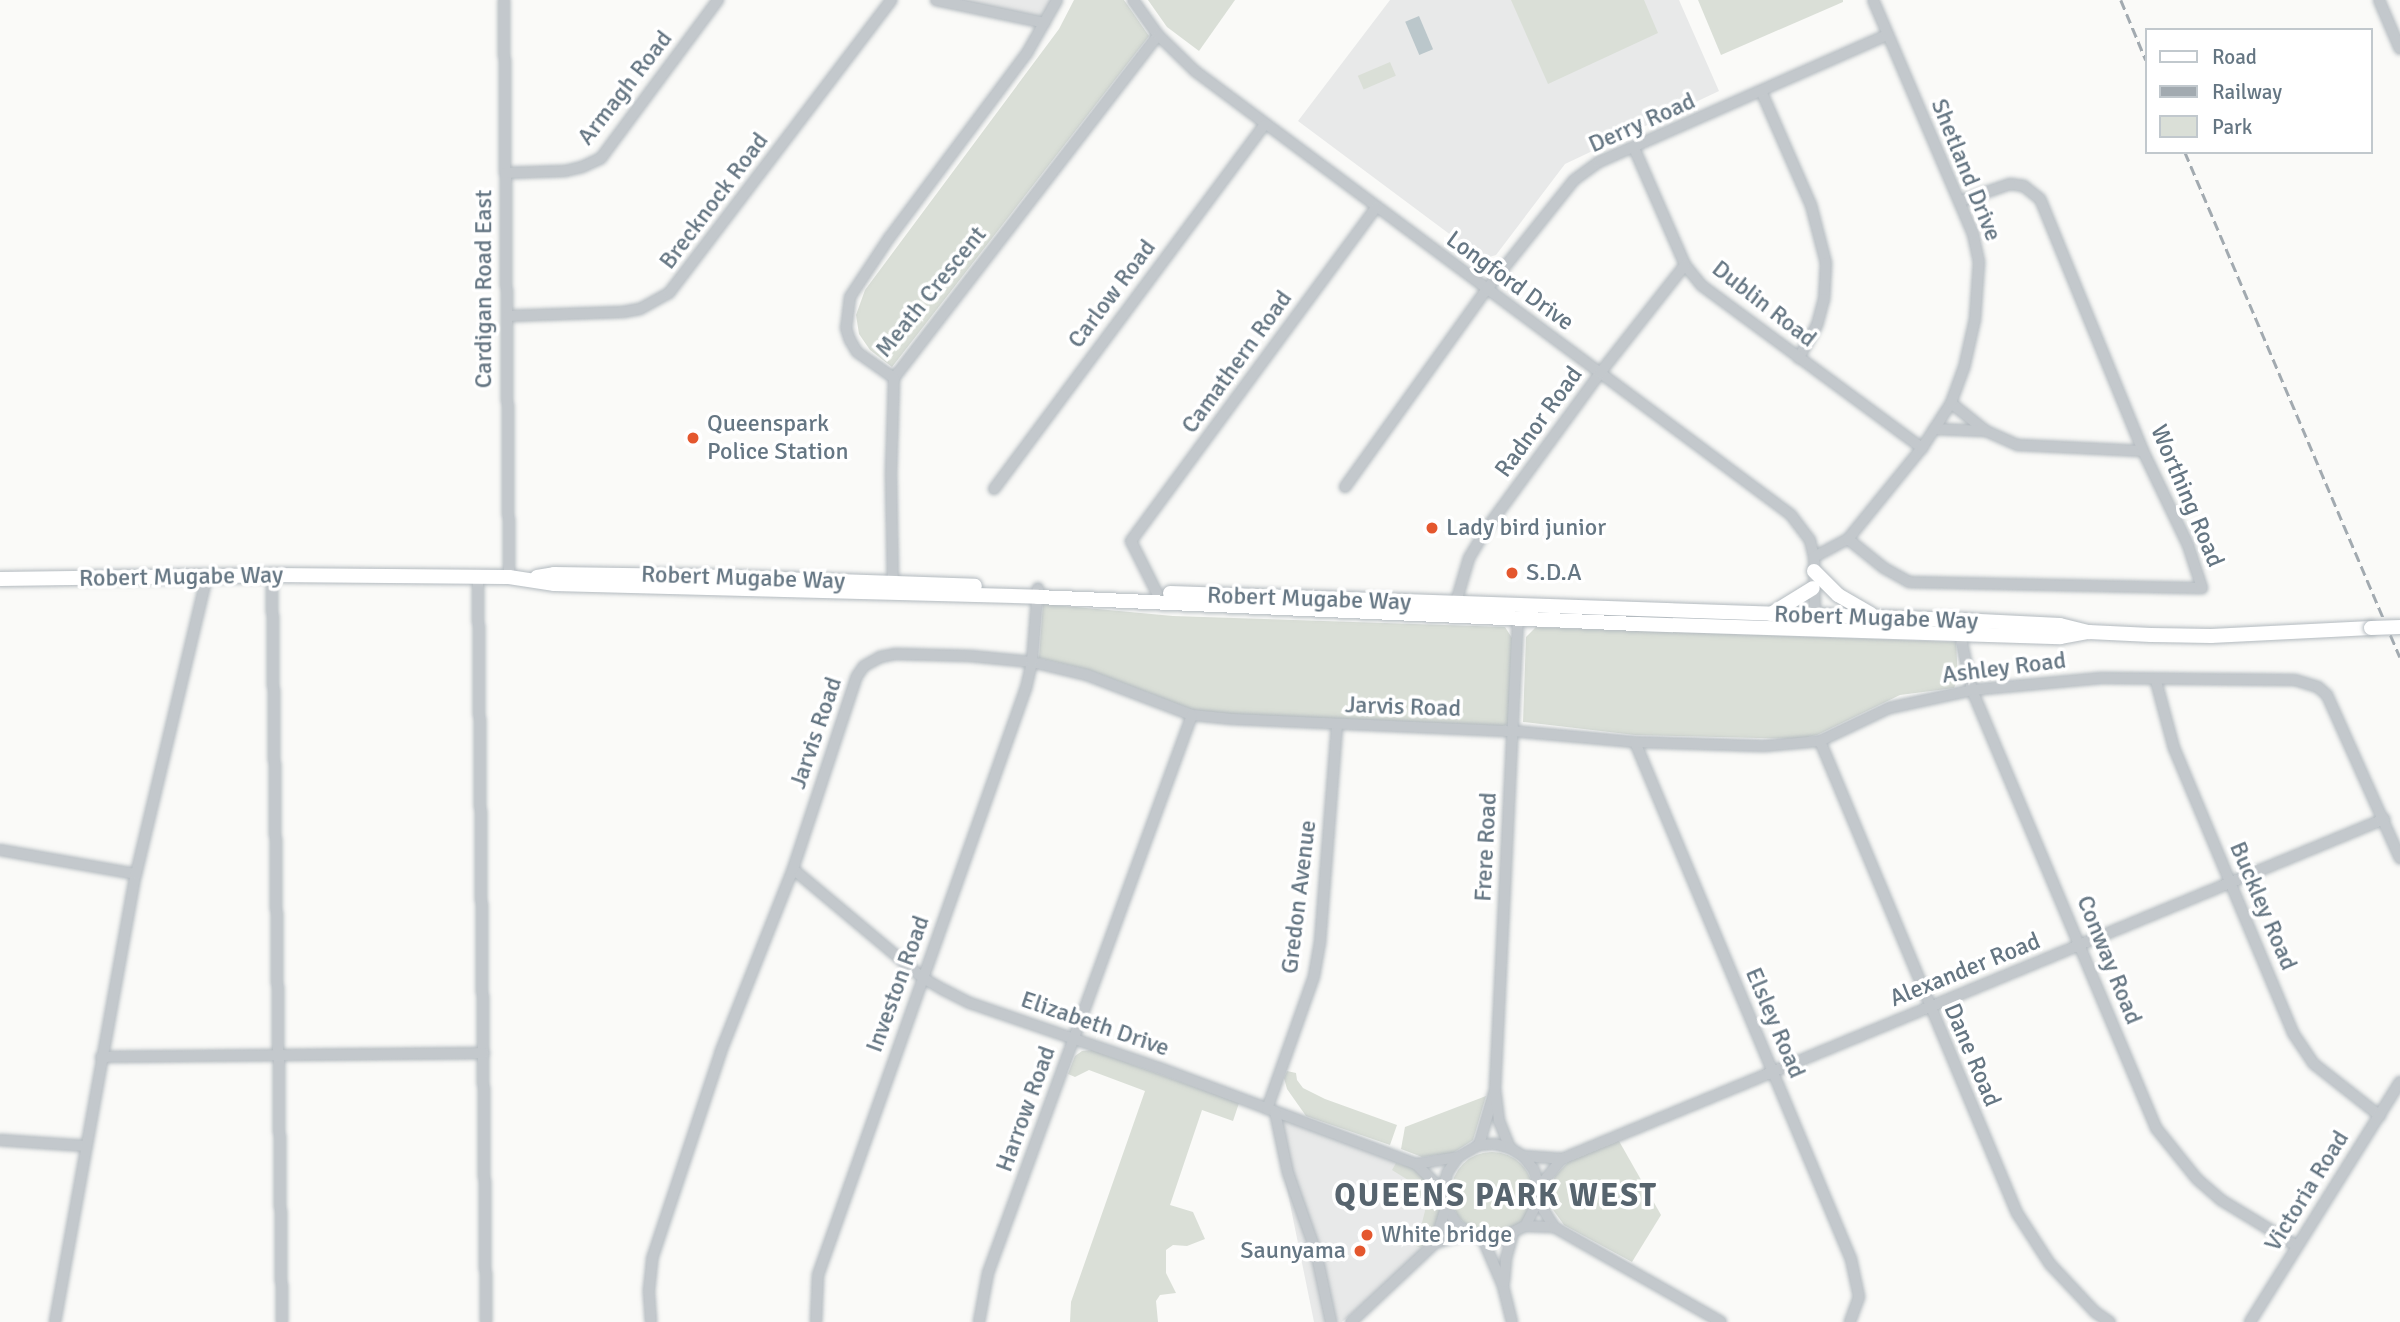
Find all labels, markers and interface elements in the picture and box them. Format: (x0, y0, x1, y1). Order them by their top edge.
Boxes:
street label: Armagh Road (571, 25, 679, 151)
legend (2144, 28, 2372, 154)
text: Road (2212, 44, 2257, 70)
text: Railway (2212, 79, 2282, 105)
street label: Derry Road (1584, 87, 1700, 159)
street label: Shetland Drive (1924, 95, 2008, 245)
text: Park (2212, 114, 2252, 140)
street label: Brecknock Road (653, 127, 775, 275)
street label: Cardigan Road East (470, 190, 498, 388)
street label: Meath Crescent (869, 221, 993, 363)
street label: Longford Drive (1441, 225, 1579, 337)
street label: Carlow Road (1062, 234, 1162, 354)
street label: Dublin Road (1706, 254, 1822, 354)
street label: Camathern Road (1176, 285, 1298, 439)
street label: Radnor Road (1489, 361, 1589, 483)
place label: Queenspark Police Station (707, 410, 849, 466)
street label: Worthing Road (2144, 421, 2230, 571)
marker: Queenspark Police Station (685, 430, 701, 446)
place label: Lady bird junior (1446, 514, 1606, 542)
marker: Lady bird junior (1424, 520, 1440, 536)
place label: S.D.A (1526, 559, 1582, 587)
street label: Robert Mugabe Way (640, 560, 846, 596)
street label: Robert Mugabe Way (79, 561, 283, 593)
marker: S.D.A (1504, 565, 1520, 581)
street label: Robert Mugabe Way (1206, 581, 1412, 617)
street label: Robert Mugabe Way (1773, 600, 1979, 636)
street label: Ashley Road (1940, 646, 2068, 690)
street label: Jarvis Road (783, 673, 849, 793)
street label: Jarvis Road (1344, 691, 1462, 723)
street label: Frere Road (1469, 792, 1503, 902)
street label: Gredon Avenue (1275, 819, 1323, 975)
street label: Buckley Road (2223, 837, 2303, 975)
street label: Conway Road (2070, 891, 2148, 1029)
street label: Investon Road (860, 912, 936, 1056)
street label: Alexander Road (1886, 927, 2044, 1013)
street label: Elsley Road (1739, 963, 1811, 1083)
street label: Elizabeth Drive (1017, 985, 1173, 1063)
street label: Dane Road (1937, 999, 2007, 1111)
street label: Harrow Road (990, 1042, 1062, 1176)
street label: Victoria Road (2259, 1125, 2355, 1257)
district label: QUEENS PARK WEST (1336, 1177, 1656, 1215)
place label: White bridge (1381, 1221, 1512, 1249)
marker: White bridge (1359, 1227, 1375, 1243)
place label: Saunyama (1240, 1237, 1346, 1265)
marker: Saunyama (1352, 1243, 1368, 1259)

